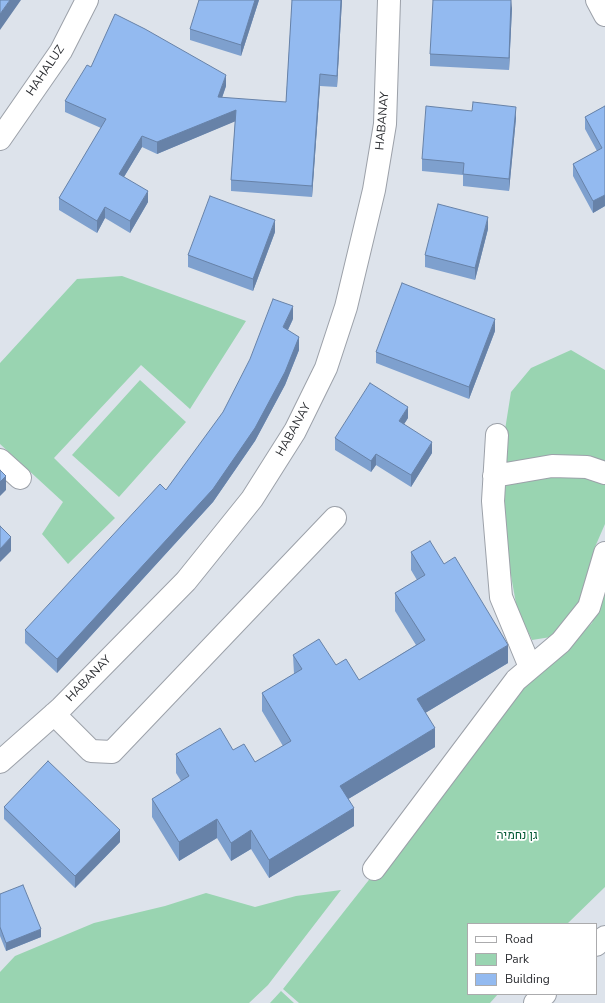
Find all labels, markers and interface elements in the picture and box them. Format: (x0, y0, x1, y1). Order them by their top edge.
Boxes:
street label: HAHALUZ (24, 43, 68, 99)
street label: HABANAY (373, 91, 393, 151)
street label: HABANAY (273, 401, 315, 459)
street label: HABANAY (63, 653, 115, 705)
park label: גן נחמיה (496, 829, 538, 843)
legend (467, 923, 597, 995)
text: Road (505, 931, 533, 947)
text: Park (505, 951, 529, 967)
text: Building (505, 971, 550, 987)

